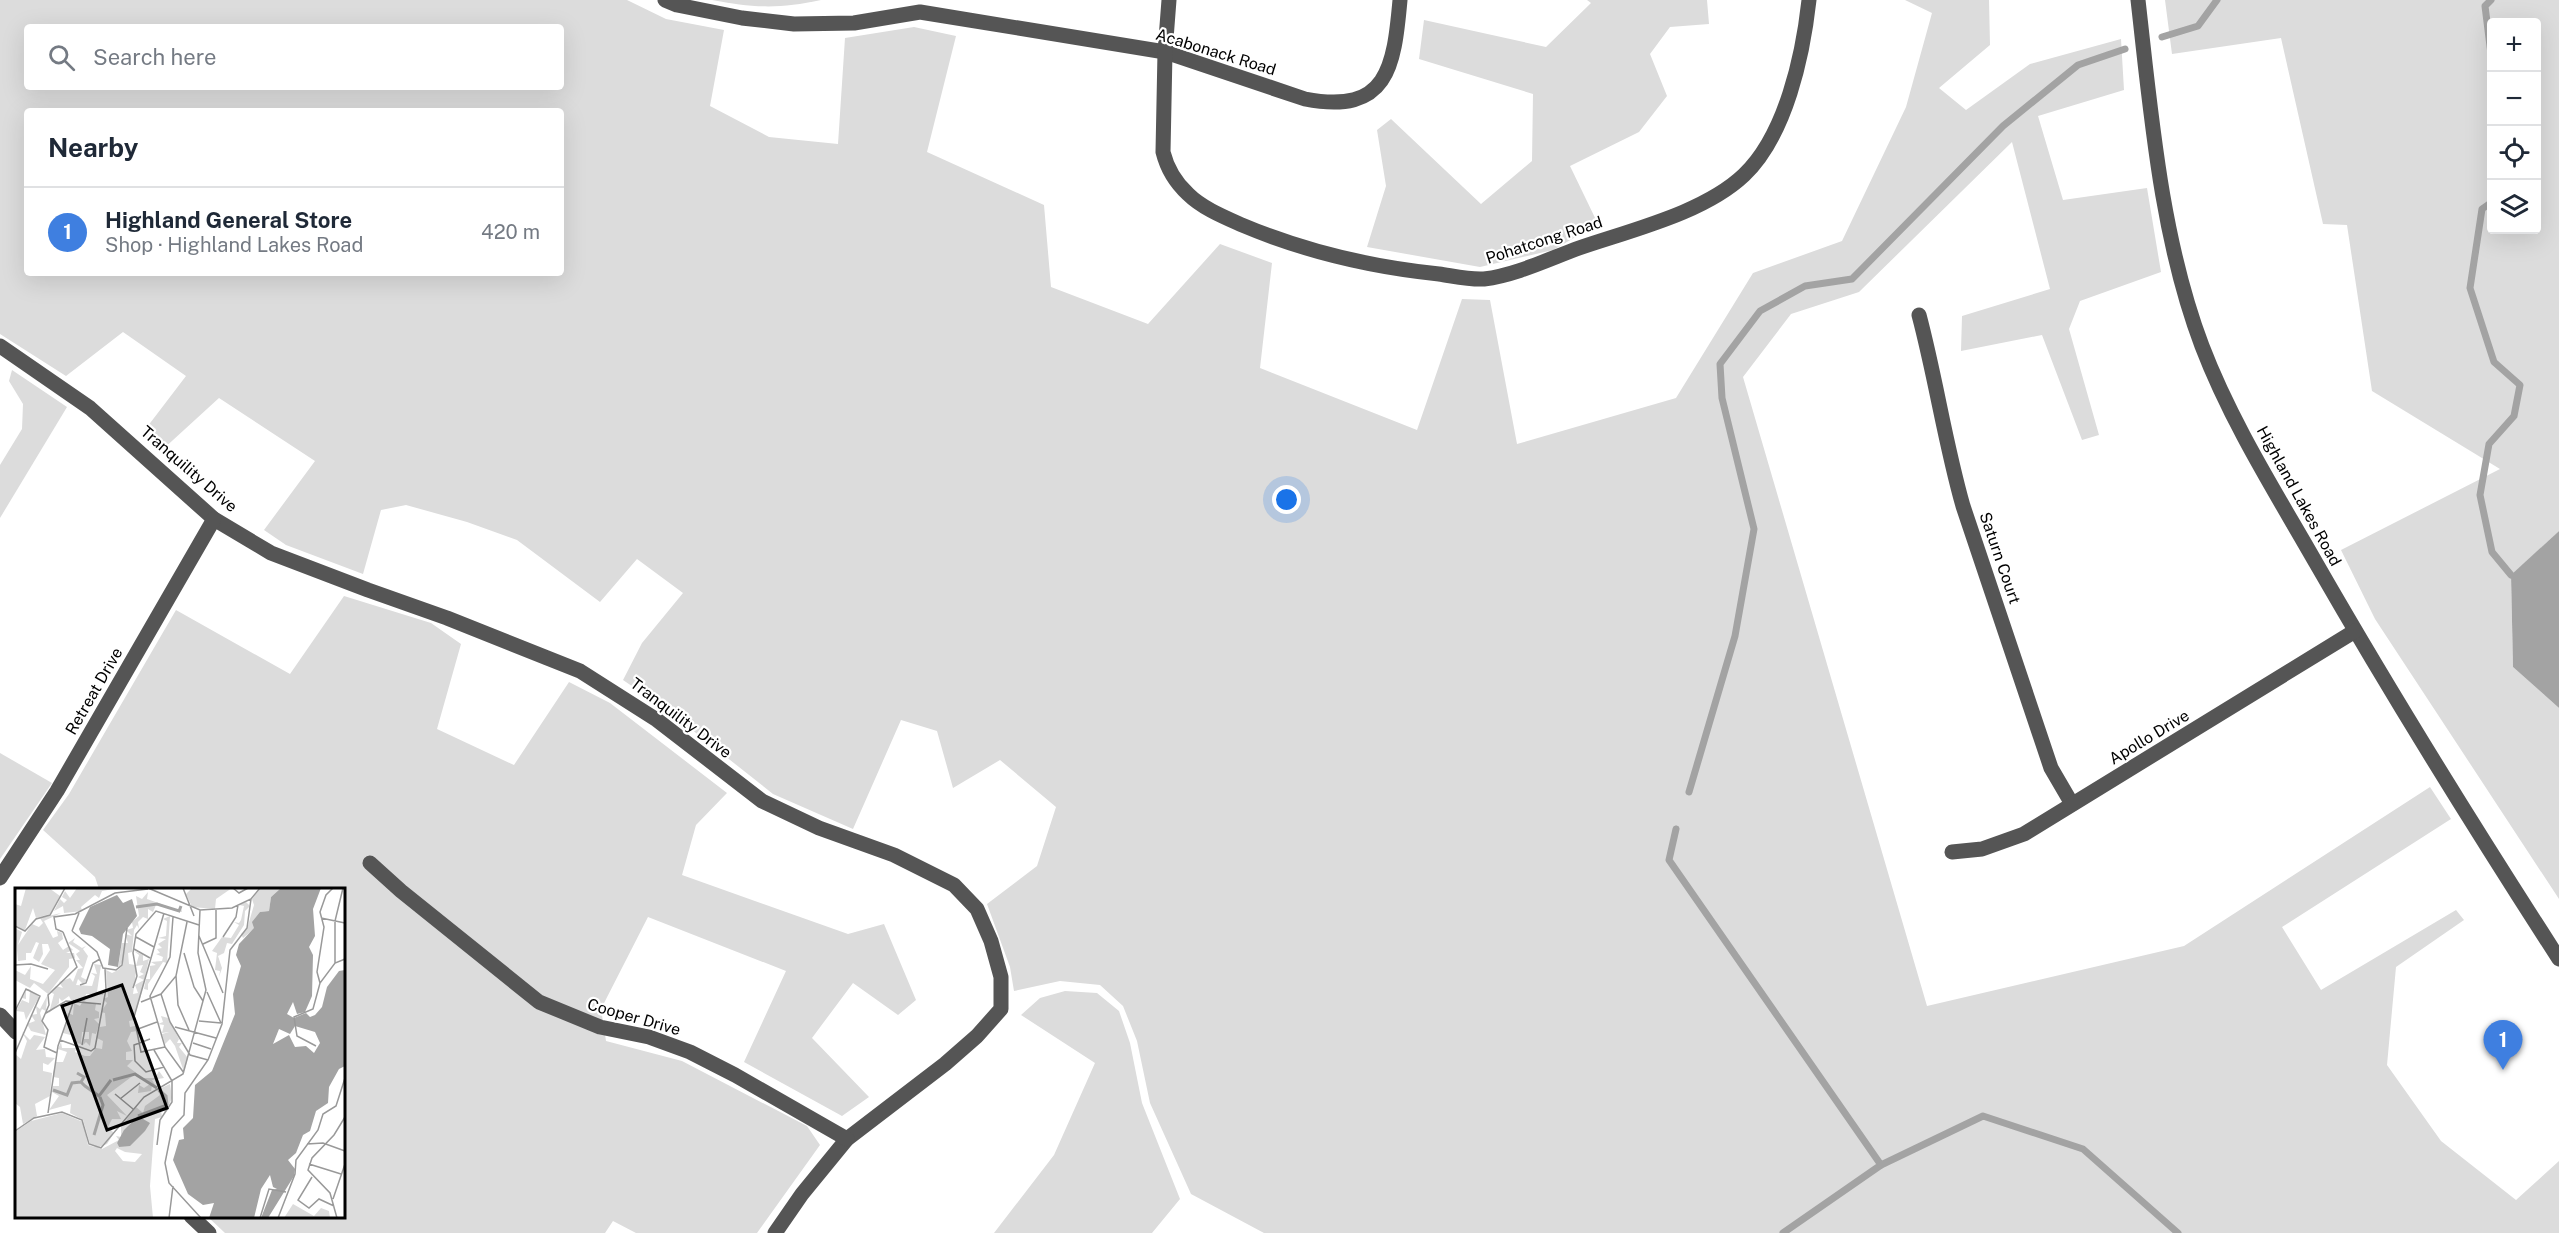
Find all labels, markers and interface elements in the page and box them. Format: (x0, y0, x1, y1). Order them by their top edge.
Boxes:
map controls (2487, 18, 2541, 234)
button: + (2487, 18, 2541, 72)
search box (24, 24, 564, 90)
street label: Acabonack Road (1154, 25, 1278, 79)
icon: search (45, 41, 78, 74)
text: Search here (93, 44, 217, 70)
button: − (2487, 72, 2541, 126)
button: locate (2487, 126, 2541, 180)
text: Nearby (48, 132, 138, 163)
button: layers (2487, 180, 2541, 234)
text: Highland General Store (105, 207, 352, 233)
street label: Pohatcong Road (1483, 212, 1605, 268)
text: 1 (63, 220, 72, 244)
text: 420 m (481, 220, 540, 244)
text: Shop · Highland Lakes Road (105, 233, 363, 257)
street label: Tranquility Drive (137, 422, 241, 516)
street label: Highland Lakes Road (2253, 423, 2345, 569)
your location (1272, 485, 1301, 514)
street label: Saturn Court (1975, 510, 2025, 606)
street label: Retreat Drive (61, 644, 127, 738)
street label: Tranquility Drive (627, 674, 735, 762)
street label: Apollo Drive (2105, 706, 2193, 768)
inset map (15, 888, 345, 1218)
street label: Cooper Drive (585, 995, 683, 1039)
pin: 1 (2484, 1020, 2522, 1070)

